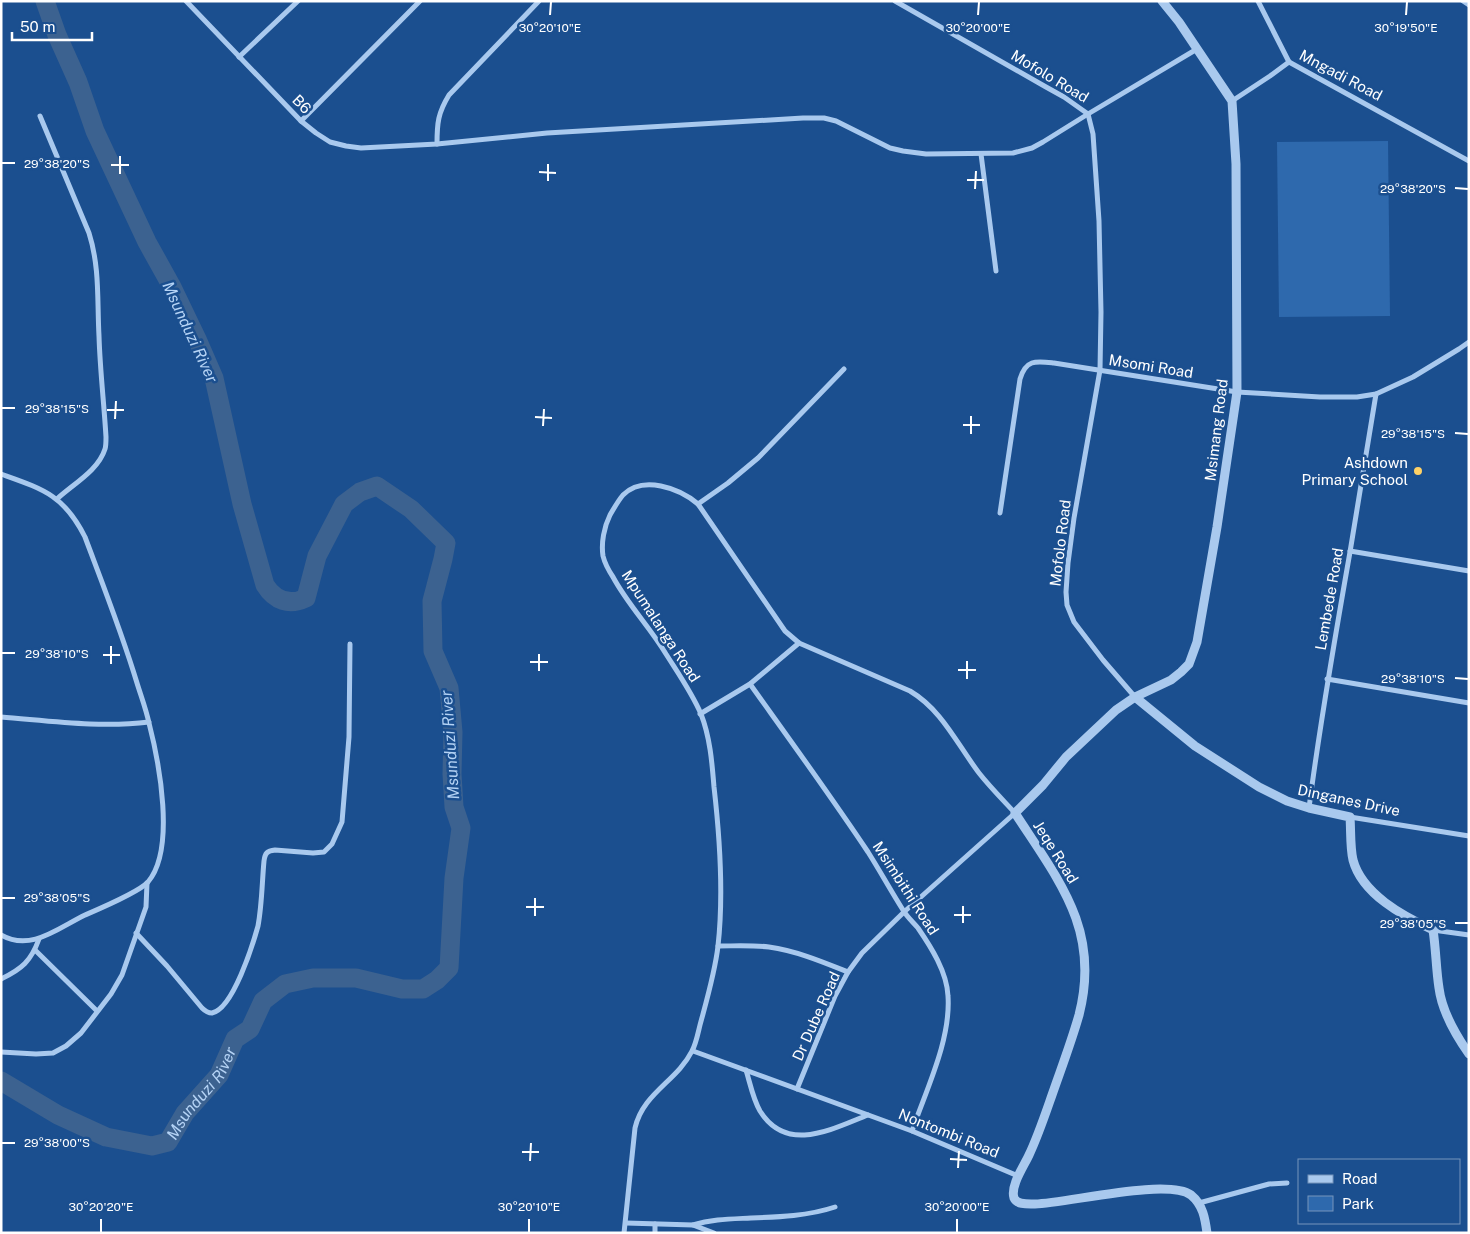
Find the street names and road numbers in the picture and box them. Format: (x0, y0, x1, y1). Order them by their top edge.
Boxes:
street label: Mofolo Road (1008, 46, 1092, 106)
street label: Mngadi Road (1297, 46, 1385, 104)
street label: B6 (289, 91, 315, 117)
street label: Msomi Road (1108, 351, 1194, 381)
street label: Msimang Road (1201, 378, 1231, 482)
street label: Mofolo Road (1046, 499, 1074, 587)
street label: Lembede Road (1312, 546, 1346, 652)
street label: Mpumalanga Road (618, 567, 704, 685)
street label: Dinganes Drive (1296, 781, 1402, 819)
street label: Jeqe Road (1030, 817, 1082, 887)
street label: Msimbithi Road (870, 838, 942, 938)
street label: Dr Dube Road (789, 969, 843, 1063)
street label: Nontombi Road (896, 1105, 1002, 1161)

